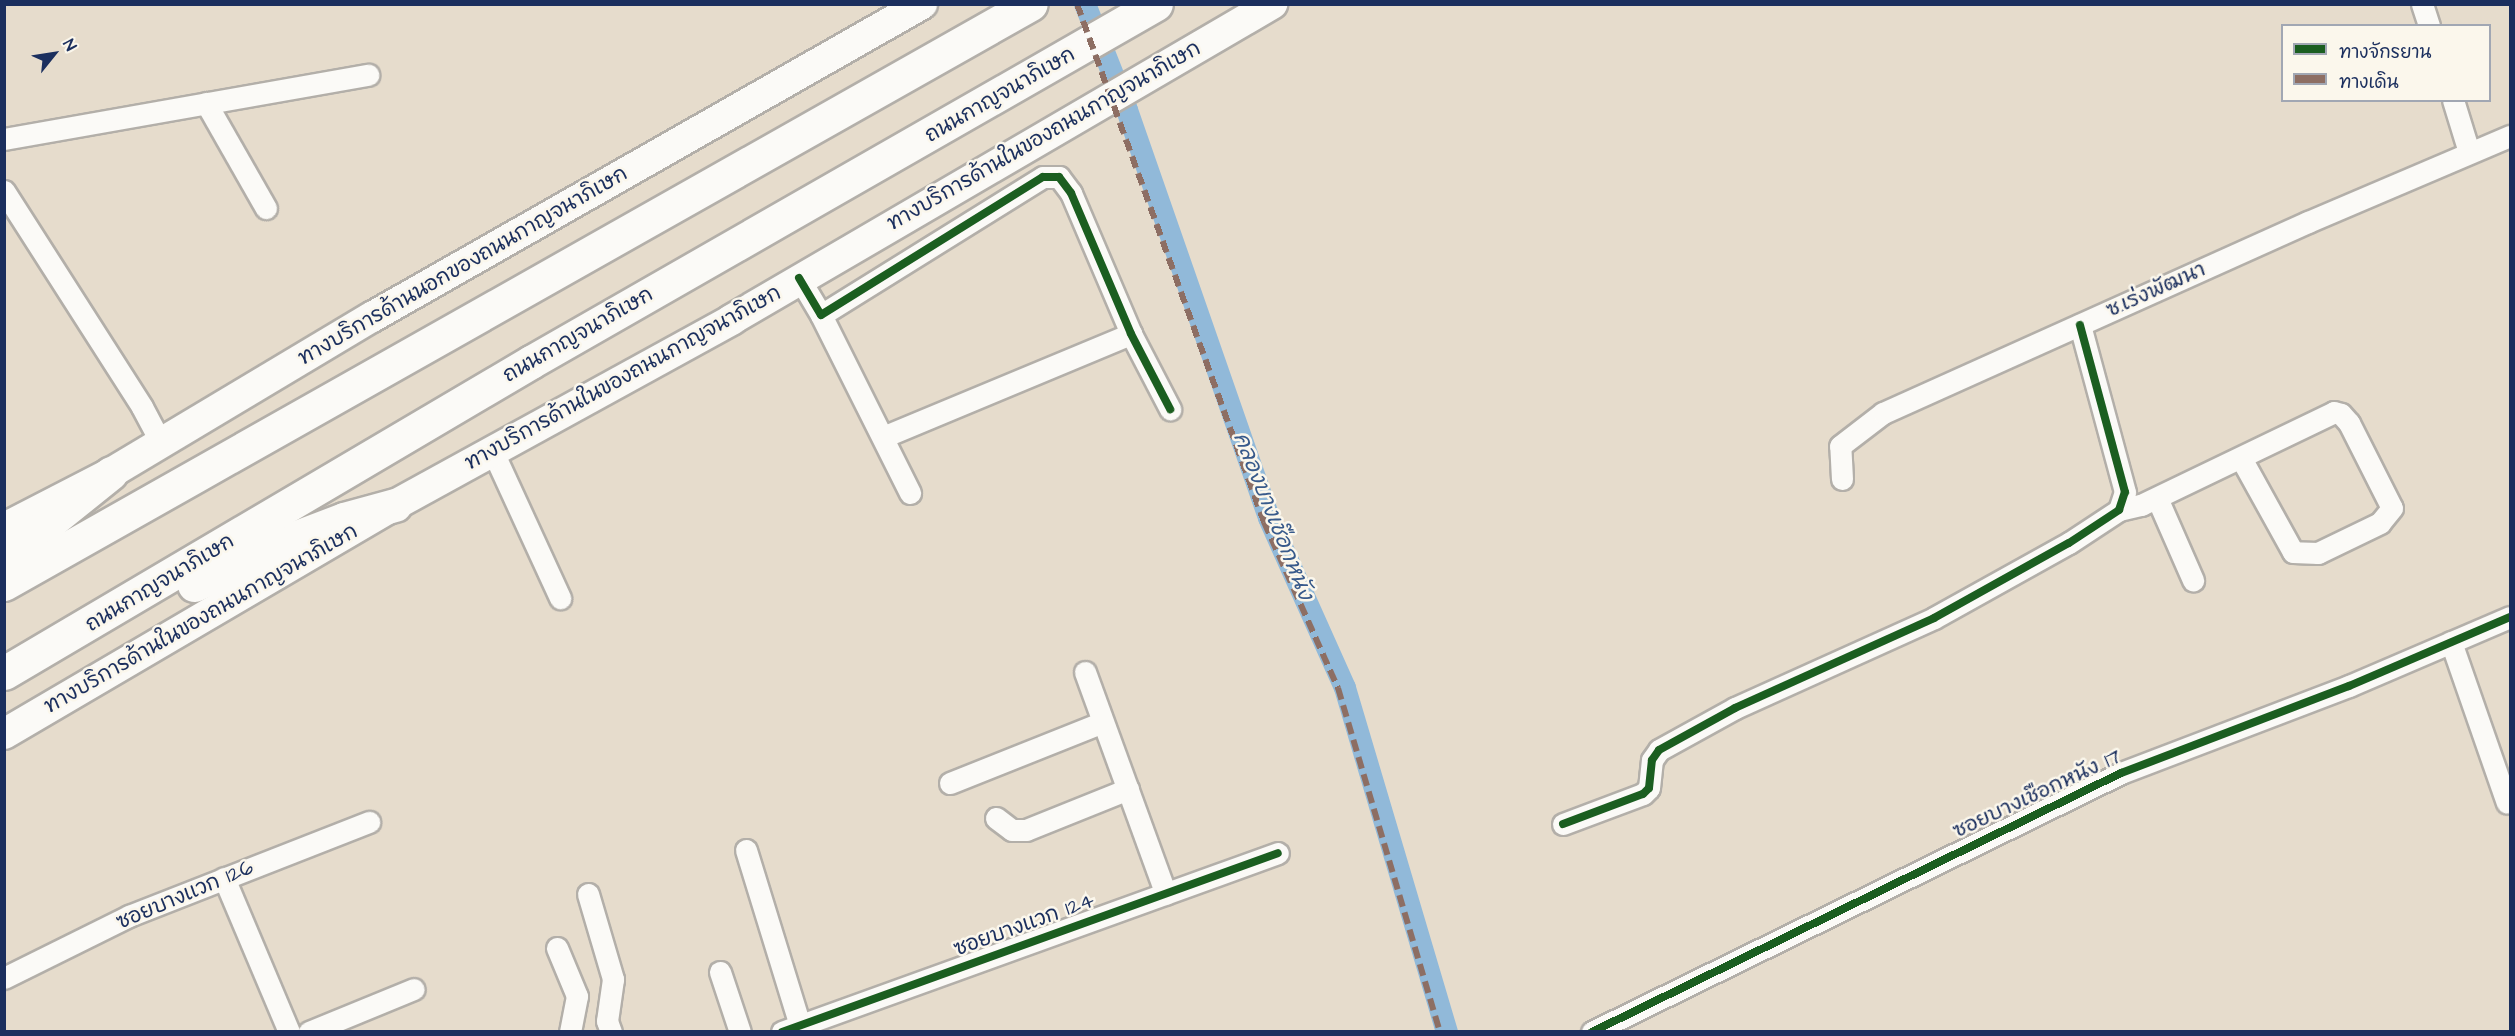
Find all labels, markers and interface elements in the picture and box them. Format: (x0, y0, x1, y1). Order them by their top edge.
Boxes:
north arrow (24, 24, 84, 84)
legend (2281, 24, 2491, 102)
text: N (58, 35, 82, 55)
street label: ทางบริการด้านในของถนนกาญจนาภิเษก (883, 36, 1205, 236)
text: ทางจักรยาน (2339, 40, 2431, 65)
street label: ถนนกาญจนาภิเษก (920, 42, 1080, 148)
text: ทางเดิน (2339, 70, 2399, 95)
street label: ทางบริการด้านนอกของถนนกาญจนาภิเษก (294, 161, 632, 371)
street label: ซ.เร่งพัฒนา (2102, 257, 2210, 323)
street label: ทางบริการด้านในของถนนกาญจนาภิเษก (460, 280, 786, 476)
street label: ถนนกาญจนาภิเษก (498, 282, 658, 388)
water label: คลองบางเชือกหนัง (1227, 428, 1319, 604)
street label: ทางบริการด้านในของถนนกาญจนาภิเษก (40, 519, 362, 719)
street label: ถนนกาญจนาภิเษก (81, 529, 239, 637)
street label: ซอยบางเชือกหนัง 17 (1949, 744, 2125, 844)
street label: ซอยบางแวก 126 (113, 855, 257, 935)
street label: ซอยบางแวก 124 (950, 888, 1098, 962)

